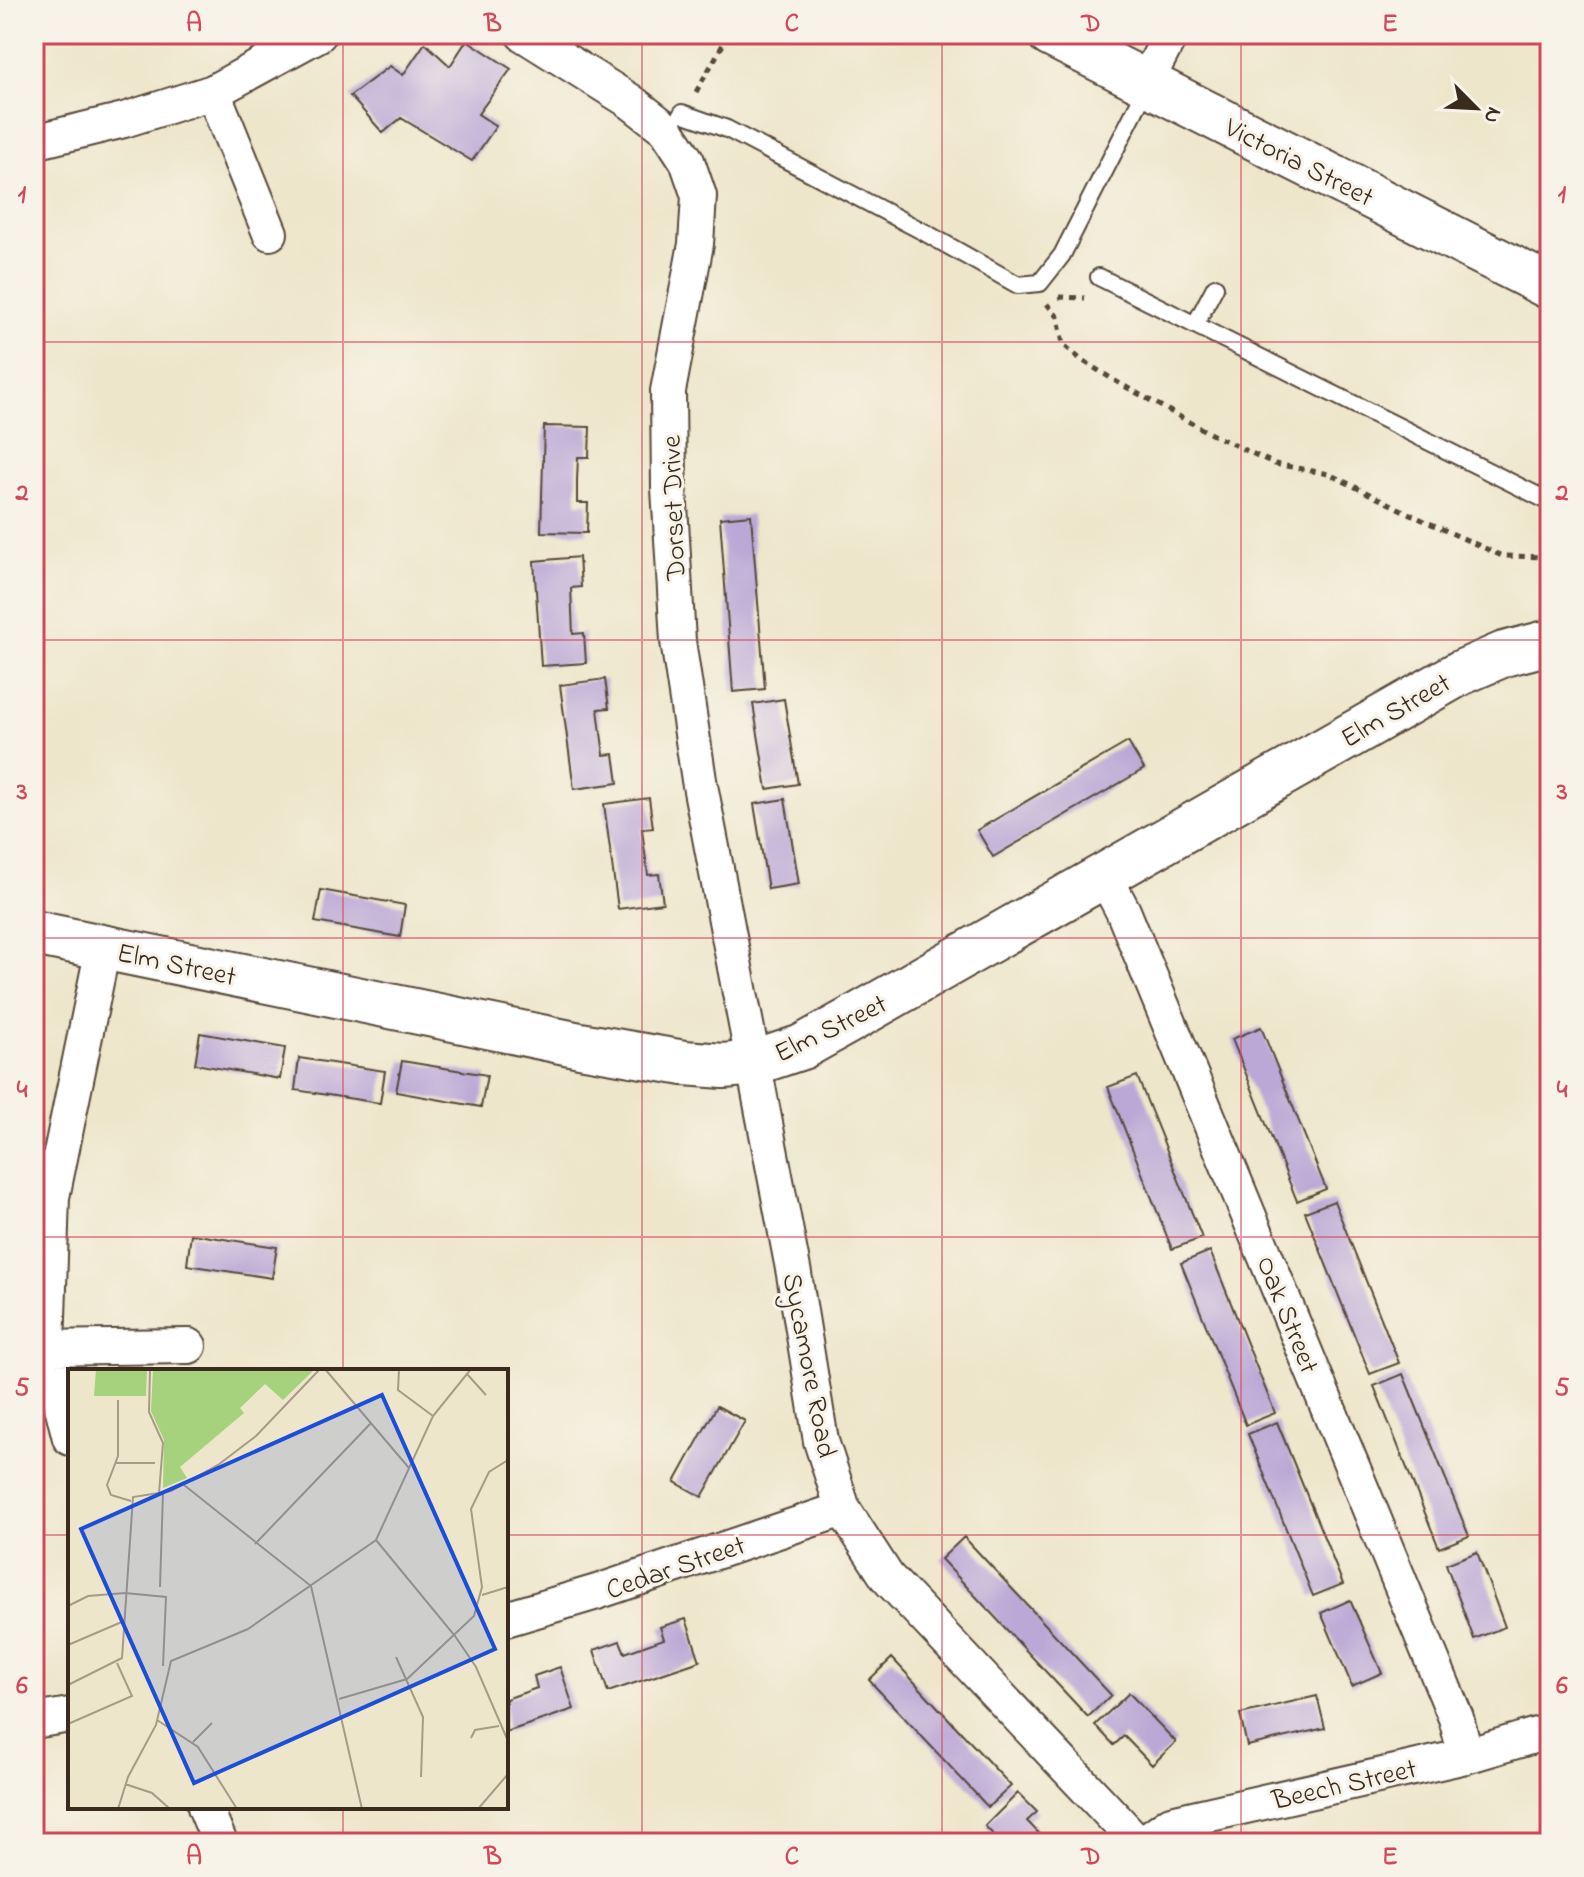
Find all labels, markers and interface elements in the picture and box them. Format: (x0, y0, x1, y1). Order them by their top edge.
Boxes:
text: A (186, 6, 202, 44)
text: B (483, 6, 502, 44)
text: C (785, 6, 799, 44)
text: D (1080, 6, 1101, 44)
text: E (1382, 6, 1398, 44)
north arrow (1436, 68, 1516, 148)
text: N (1474, 102, 1509, 128)
street label: Victoria Street (1216, 109, 1380, 219)
text: 1 (18, 177, 27, 215)
text: 1 (1558, 177, 1567, 215)
street label: Dorset Drive (652, 434, 699, 582)
text: 2 (15, 475, 29, 513)
text: 2 (1555, 475, 1569, 513)
street label: Elm Street (1334, 664, 1459, 760)
text: 3 (16, 774, 28, 812)
text: 3 (1556, 774, 1568, 812)
street label: Elm Street (113, 934, 240, 999)
street label: Elm Street (768, 985, 895, 1075)
text: 4 (17, 1072, 28, 1110)
text: 4 (1557, 1072, 1568, 1110)
street label: Oak Street (1244, 1250, 1328, 1380)
street label: Sycamore Road (770, 1270, 846, 1462)
inset map (68, 1369, 508, 1809)
text: 5 (15, 1370, 30, 1408)
text: 5 (1555, 1370, 1570, 1408)
street label: Cedar Street (601, 1526, 751, 1612)
text: 6 (16, 1668, 28, 1706)
text: 6 (1556, 1668, 1568, 1706)
street label: Beech Street (1267, 1750, 1421, 1823)
text: A (186, 1839, 202, 1877)
text: B (483, 1839, 502, 1877)
text: C (785, 1839, 799, 1877)
text: D (1080, 1839, 1101, 1877)
text: E (1382, 1839, 1398, 1877)

